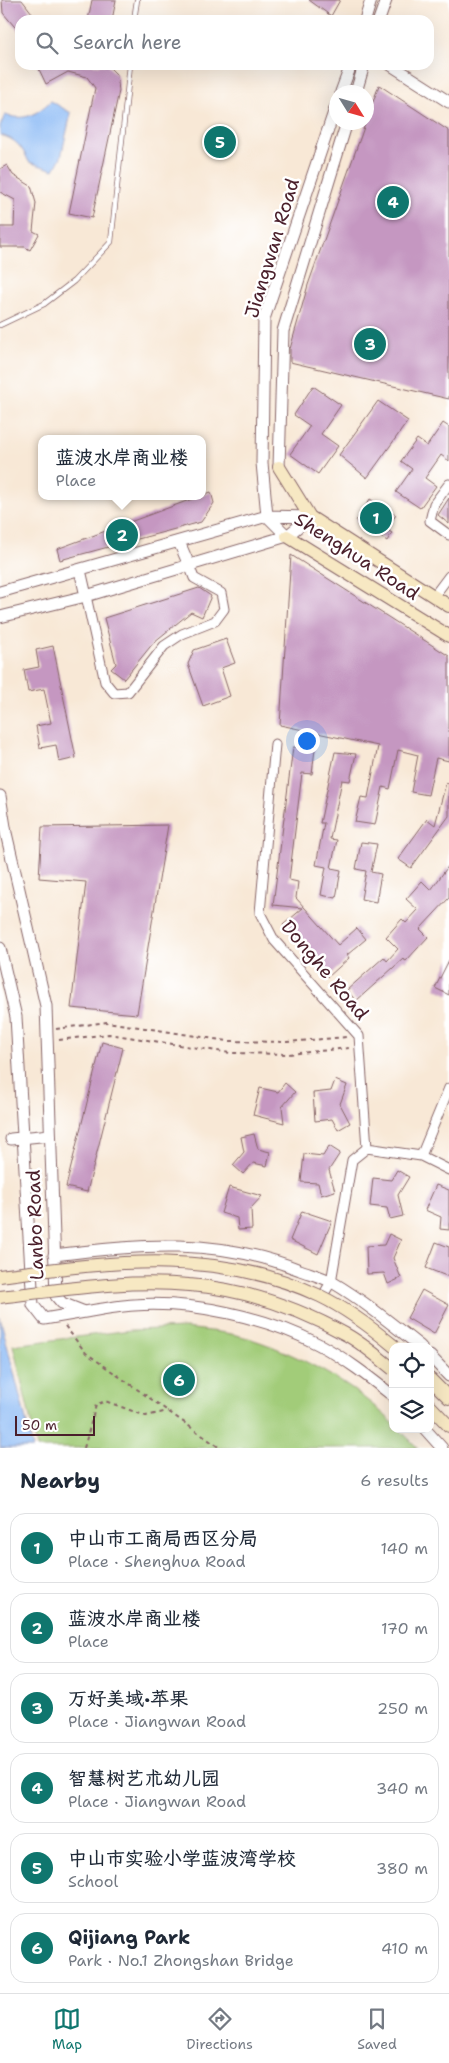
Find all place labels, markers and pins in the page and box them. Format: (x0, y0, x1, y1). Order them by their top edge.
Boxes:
pin: 5 (204, 123, 236, 161)
pin: 4 (377, 183, 409, 221)
pin: 3 (354, 325, 386, 363)
pin: 1 (360, 499, 392, 537)
pin: 2 (106, 516, 138, 554)
pin: 6 (163, 1361, 195, 1399)

